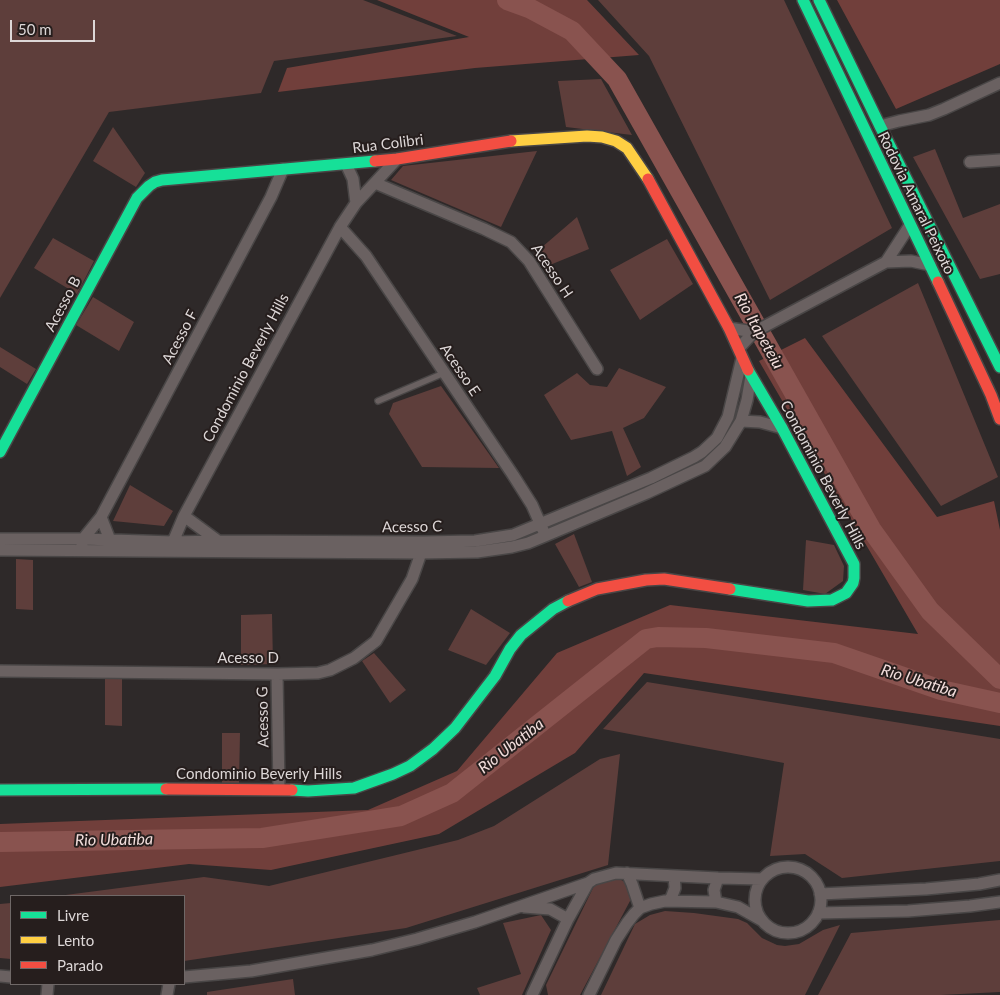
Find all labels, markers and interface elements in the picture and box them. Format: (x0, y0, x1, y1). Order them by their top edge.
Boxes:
scale bar (12, 10, 98, 42)
text: 50 m (18, 20, 52, 38)
street label: Rodovia Amaral Peixoto (874, 129, 958, 277)
street label: Rua Colibri (351, 131, 425, 157)
street label: Acesso H (527, 240, 577, 302)
street label: Acesso B (41, 273, 85, 335)
water label: Rio Itapeteiu (730, 290, 788, 372)
street label: Condominio Beverly Hills (199, 291, 293, 445)
street label: Acesso F (158, 307, 202, 367)
street label: Acesso E (436, 341, 484, 399)
street label: Condominio Beverly Hills (776, 398, 870, 552)
street label: Acesso C (382, 517, 442, 537)
street label: Acesso D (217, 649, 279, 667)
water label: Rio Ubatiba (879, 660, 959, 702)
street label: Acesso G (253, 686, 273, 748)
water label: Rio Ubatiba (474, 714, 548, 778)
street label: Condominio Beverly Hills (176, 765, 342, 783)
water label: Rio Ubatiba (75, 830, 153, 850)
legend (10, 895, 185, 985)
text: Livre (57, 906, 89, 924)
text: Lento (57, 931, 94, 949)
text: Parado (57, 956, 103, 974)

